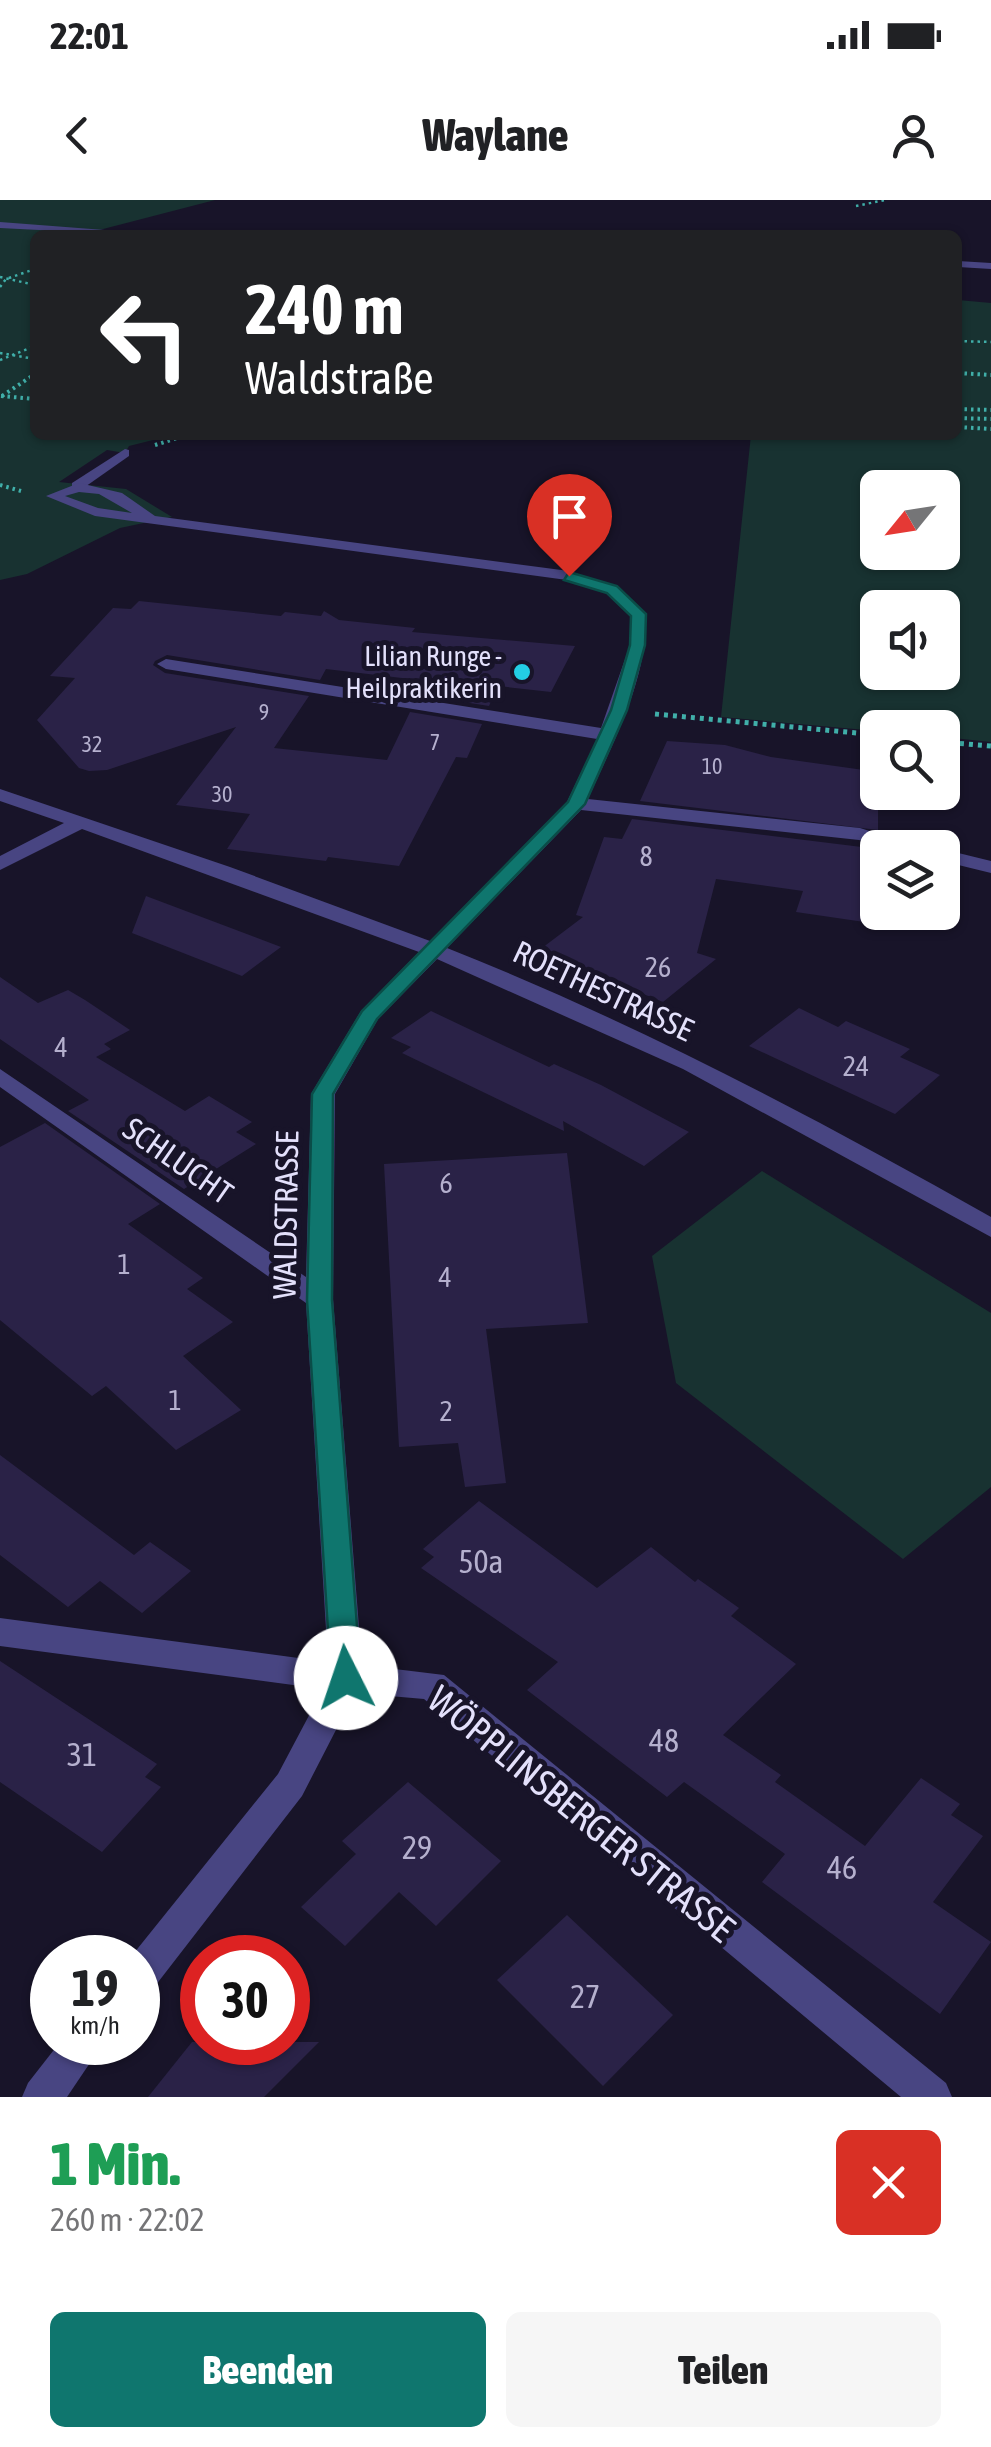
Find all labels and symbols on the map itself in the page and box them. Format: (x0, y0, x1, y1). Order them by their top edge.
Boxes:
north arrow (860, 470, 960, 570)
pin (527, 474, 612, 577)
place label: Lilian Runge - Heilpraktikerin (346, 640, 502, 704)
marker: Lilian Runge - Heilpraktikerin (511, 661, 533, 683)
house number: 9 (259, 699, 269, 725)
house number: 7 (430, 729, 440, 755)
house number: 32 (82, 731, 102, 757)
house number: 10 (702, 753, 722, 779)
house number: 30 (212, 781, 232, 807)
house number: 8 (639, 840, 653, 872)
street label: ROETHESTRASSE (508, 933, 699, 1048)
house number: 26 (645, 951, 671, 983)
house number: 4 (54, 1031, 68, 1063)
house number: 24 (843, 1050, 869, 1082)
street label: SCHLUCHT (117, 1110, 240, 1212)
street label: WALDSTRASSE (266, 1130, 305, 1299)
house number: 6 (439, 1167, 453, 1199)
house number: 1 (117, 1248, 131, 1280)
house number: 4 (438, 1261, 452, 1293)
house number: 1 (168, 1384, 182, 1416)
house number: 2 (439, 1395, 453, 1427)
house number: 50a (459, 1543, 503, 1580)
position arrow (294, 1626, 398, 1730)
street label: WÖPPLINSBERGER STRASSE (420, 1677, 743, 1950)
house number: 48 (649, 1722, 679, 1759)
house number: 31 (67, 1736, 97, 1773)
house number: 29 (402, 1829, 432, 1866)
house number: 46 (827, 1849, 857, 1886)
speed limit sign: 30 (180, 1935, 310, 2065)
house number: 27 (570, 1978, 600, 2015)

